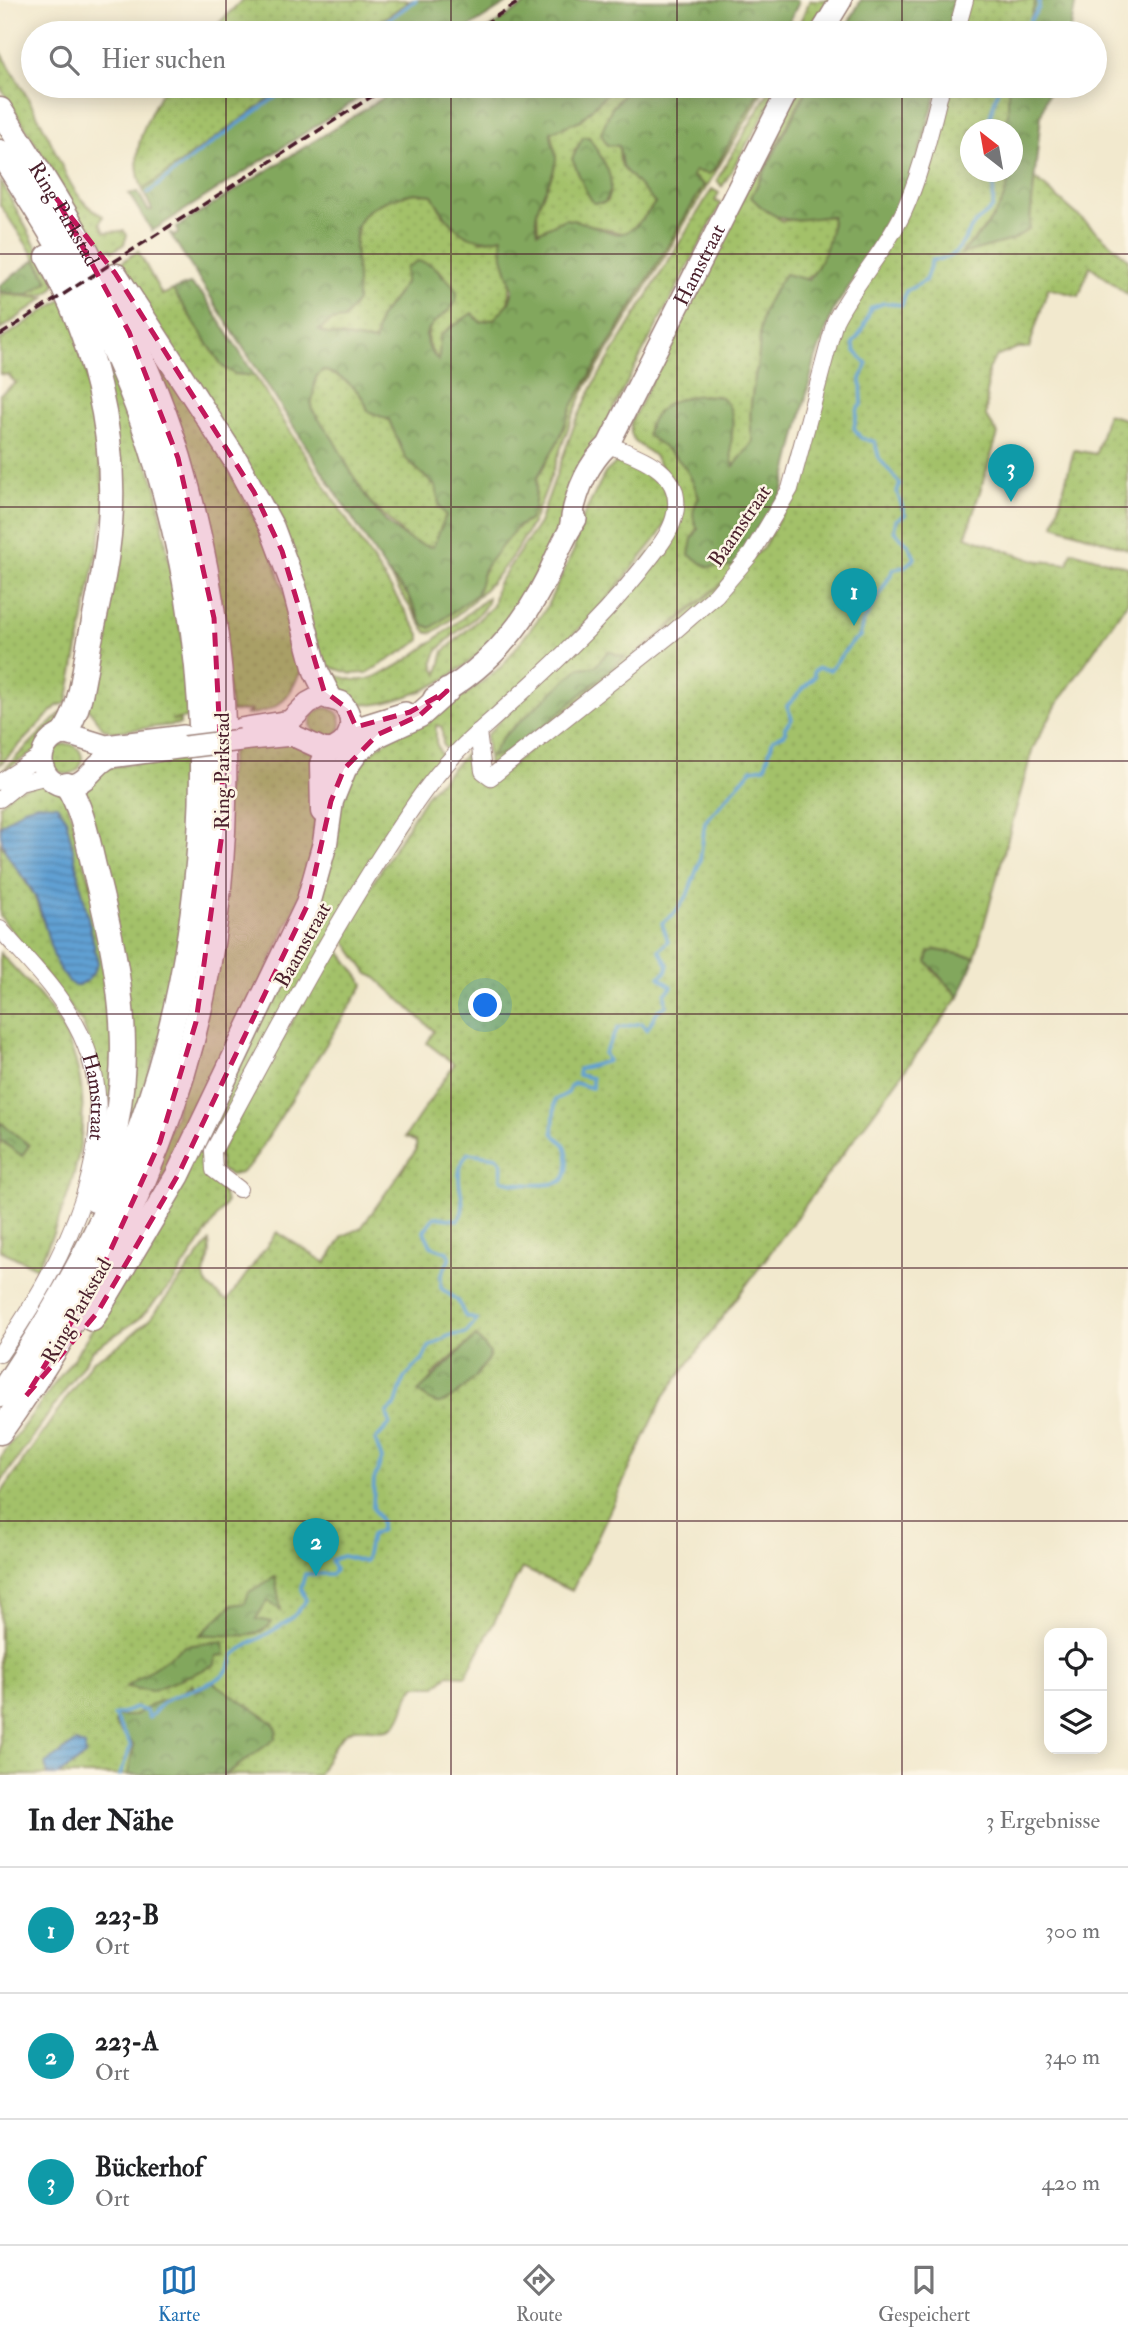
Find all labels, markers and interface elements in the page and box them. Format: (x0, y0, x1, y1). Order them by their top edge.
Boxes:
search box (21, 21, 1107, 98)
icon: search (45, 41, 83, 79)
text: Hier suchen (101, 44, 226, 76)
north arrow (960, 119, 1023, 182)
street label: Ring Parkstad (22, 156, 106, 271)
street label: Hamstraat (667, 219, 731, 310)
pin: 3 (988, 444, 1034, 502)
street label: Baamstraat (703, 480, 777, 572)
pin: 1 (831, 568, 877, 626)
street label: Ring Parkstad (209, 712, 236, 830)
street label: Baamstraat (269, 898, 337, 992)
your location (468, 988, 502, 1022)
street label: Hamstraat (76, 1050, 111, 1142)
street label: Ring Parkstad (36, 1253, 118, 1369)
pin: 2 (293, 1518, 339, 1576)
map controls (1044, 1628, 1107, 1754)
button: locate (1044, 1628, 1107, 1691)
button: layers (1044, 1691, 1107, 1754)
text: In der Nähe (28, 1802, 173, 1839)
text: 3 Ergebnisse (986, 1806, 1100, 1835)
text: 223-B (95, 1900, 159, 1932)
text: 1 (47, 1916, 55, 1945)
text: 300 m (1045, 1916, 1100, 1945)
text: Ort (95, 1932, 130, 1961)
text: 223-A (95, 2026, 159, 2058)
text: 2 (45, 2042, 57, 2071)
text: 340 m (1044, 2042, 1100, 2071)
text: Ort (95, 2058, 130, 2087)
text: Bückerhof (95, 2152, 203, 2184)
text: 3 (47, 2168, 55, 2197)
text: 420 m (1041, 2168, 1100, 2197)
text: Ort (95, 2184, 130, 2213)
tab: Karte (158, 2261, 200, 2327)
tab: Route (516, 2261, 562, 2327)
tab: Gespeichert (878, 2261, 970, 2327)

